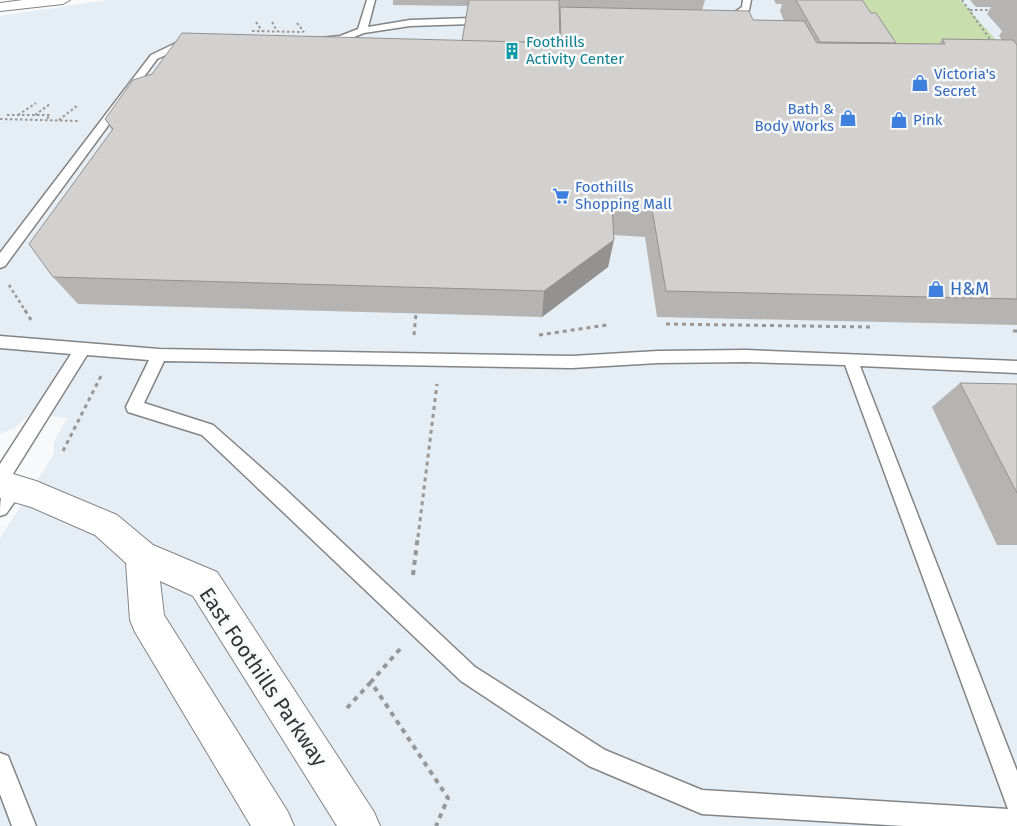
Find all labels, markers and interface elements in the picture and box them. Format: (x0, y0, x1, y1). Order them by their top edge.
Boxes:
place label: Foothills Activity Center (526, 33, 624, 68)
building icon: Foothills Activity Center (502, 41, 522, 61)
place label: Victoria's Secret (934, 65, 996, 100)
shop icon: Victoria's Secret (910, 73, 930, 93)
place label: Bath & Body Works (754, 100, 834, 135)
shop icon: Bath & Body Works (838, 108, 858, 128)
shop icon: Pink (889, 110, 909, 130)
place label: Pink (913, 111, 943, 129)
place label: Foothills Shopping Mall (575, 178, 672, 213)
supermarket icon: Foothills Shopping Mall (551, 186, 571, 206)
place label: H&M (950, 278, 989, 300)
shop icon: H&M (926, 279, 946, 299)
street label: East Foothills Parkway (193, 583, 333, 772)

